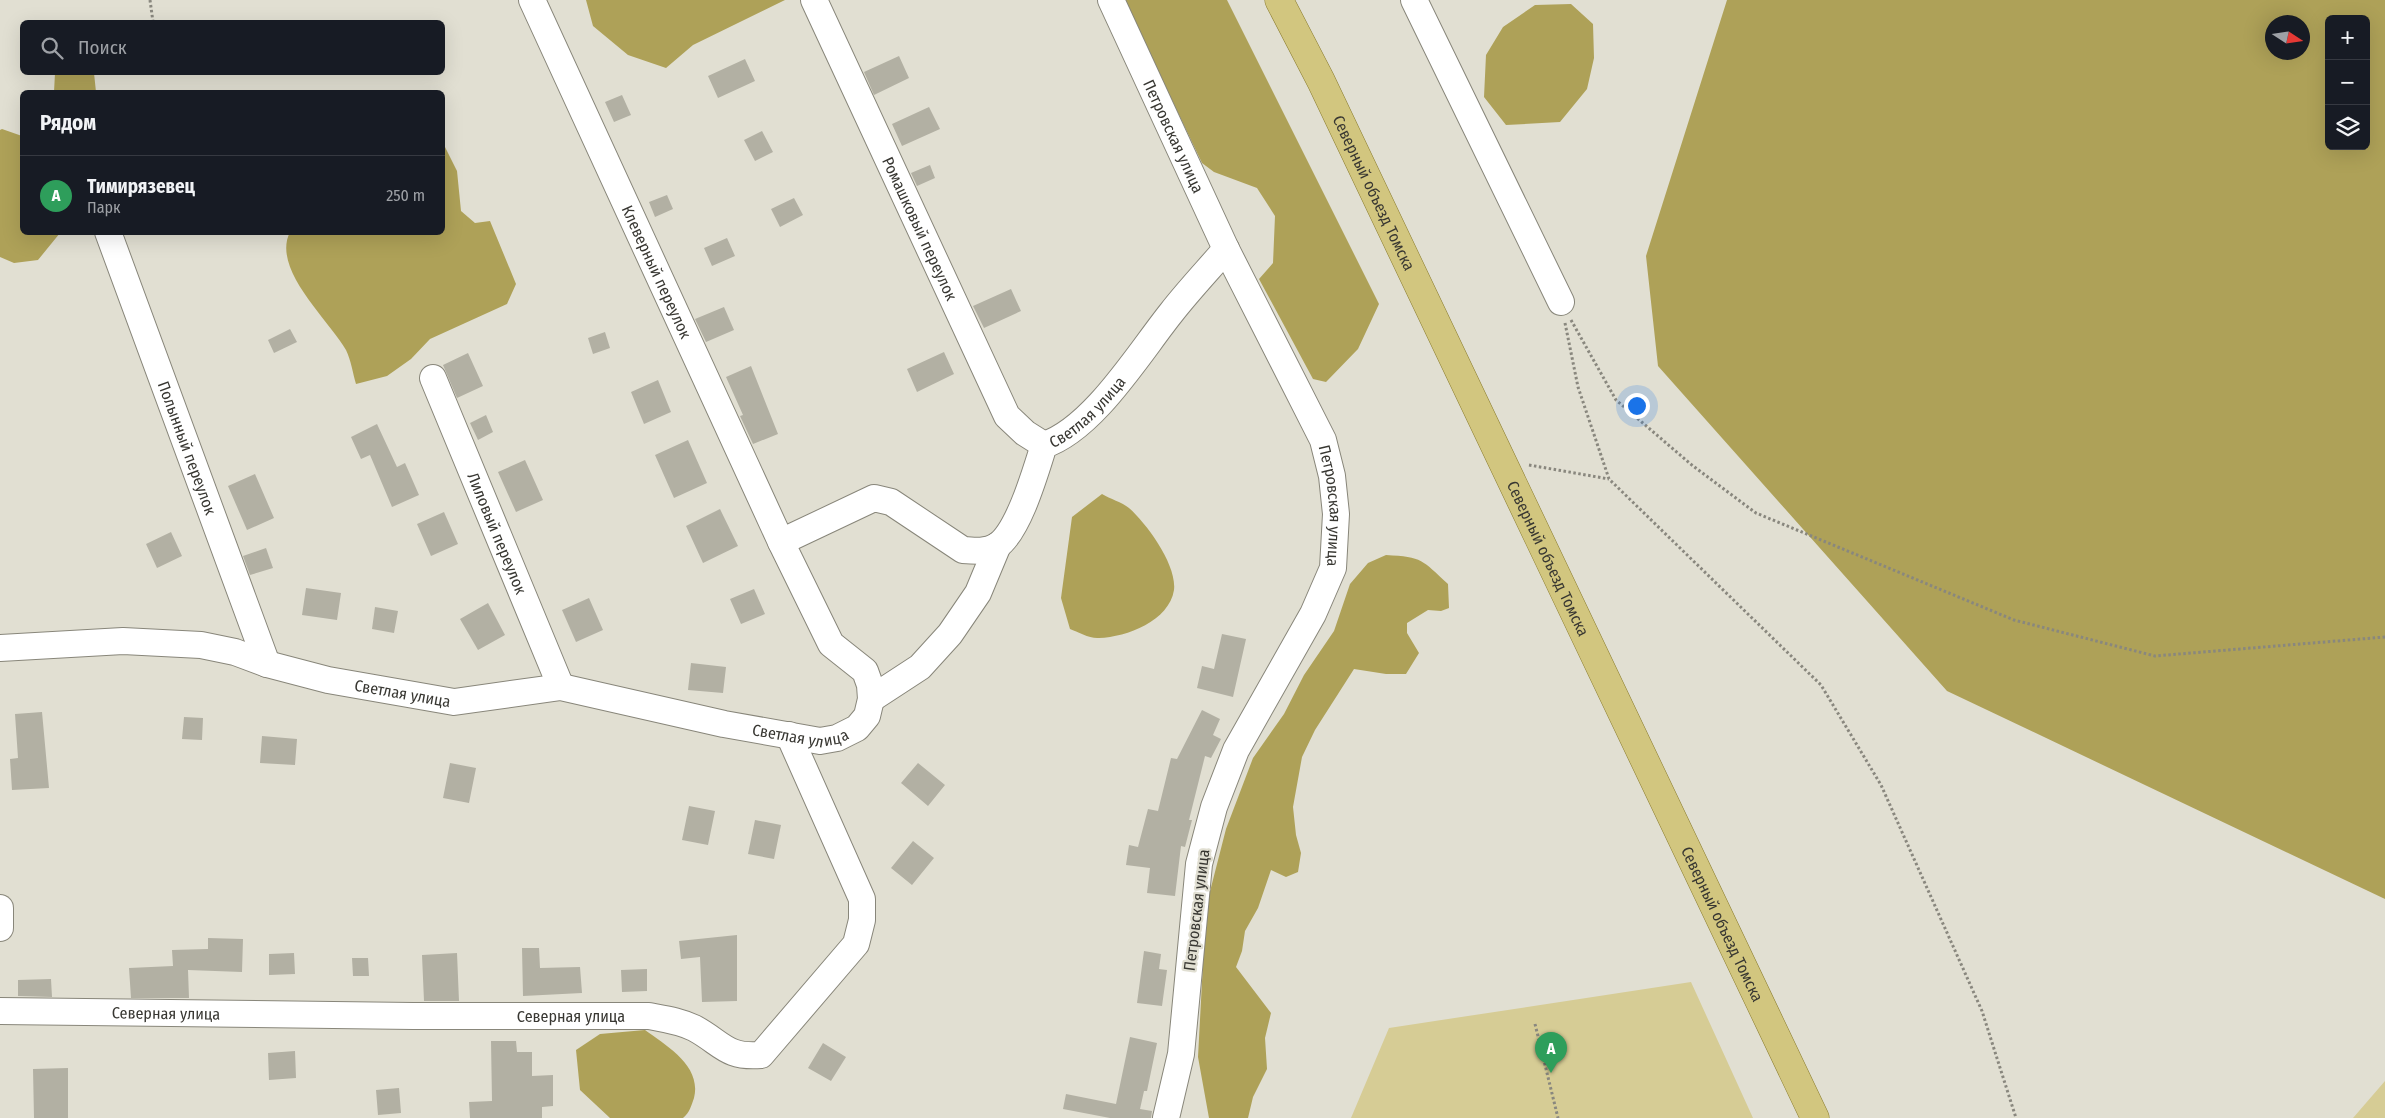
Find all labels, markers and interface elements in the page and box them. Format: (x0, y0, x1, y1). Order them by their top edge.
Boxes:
north arrow (2265, 15, 2310, 60)
map controls (2325, 15, 2370, 150)
button: + (2325, 15, 2370, 60)
search box (20, 20, 445, 75)
icon: search (38, 34, 66, 62)
text: Поиск (78, 36, 127, 59)
button: − (2325, 60, 2370, 105)
street label: Петровская улица (1139, 77, 1208, 196)
button: layers (2325, 105, 2370, 150)
text: Рядом (40, 110, 96, 136)
street label: Северный объезд Томска (1329, 112, 1419, 274)
street label: Ромашковый переулок (878, 154, 961, 304)
text: Тимирязевец (87, 175, 195, 198)
text: A (52, 186, 60, 205)
text: 250 m (386, 186, 425, 205)
text: Парк (87, 198, 121, 217)
street label: Клеверный переулок (618, 202, 695, 342)
street label: Светлая улица (1046, 373, 1130, 452)
street label: Полынный переулок (154, 379, 220, 518)
your location (1624, 393, 1650, 419)
street label: Петровская улица (1315, 443, 1345, 567)
street label: Лиловый переулок (463, 470, 531, 597)
street label: Северный объезд Томска (1503, 478, 1593, 639)
street label: Светлая улица (353, 676, 452, 711)
street label: Светлая улица (751, 720, 852, 752)
street label: Северный объезд Томска (1677, 844, 1767, 1005)
street label: Петровская улица (1180, 848, 1213, 972)
street label: Северная улица (112, 1003, 220, 1024)
street label: Северная улица (517, 1007, 625, 1026)
pin: A (1535, 1032, 1567, 1073)

